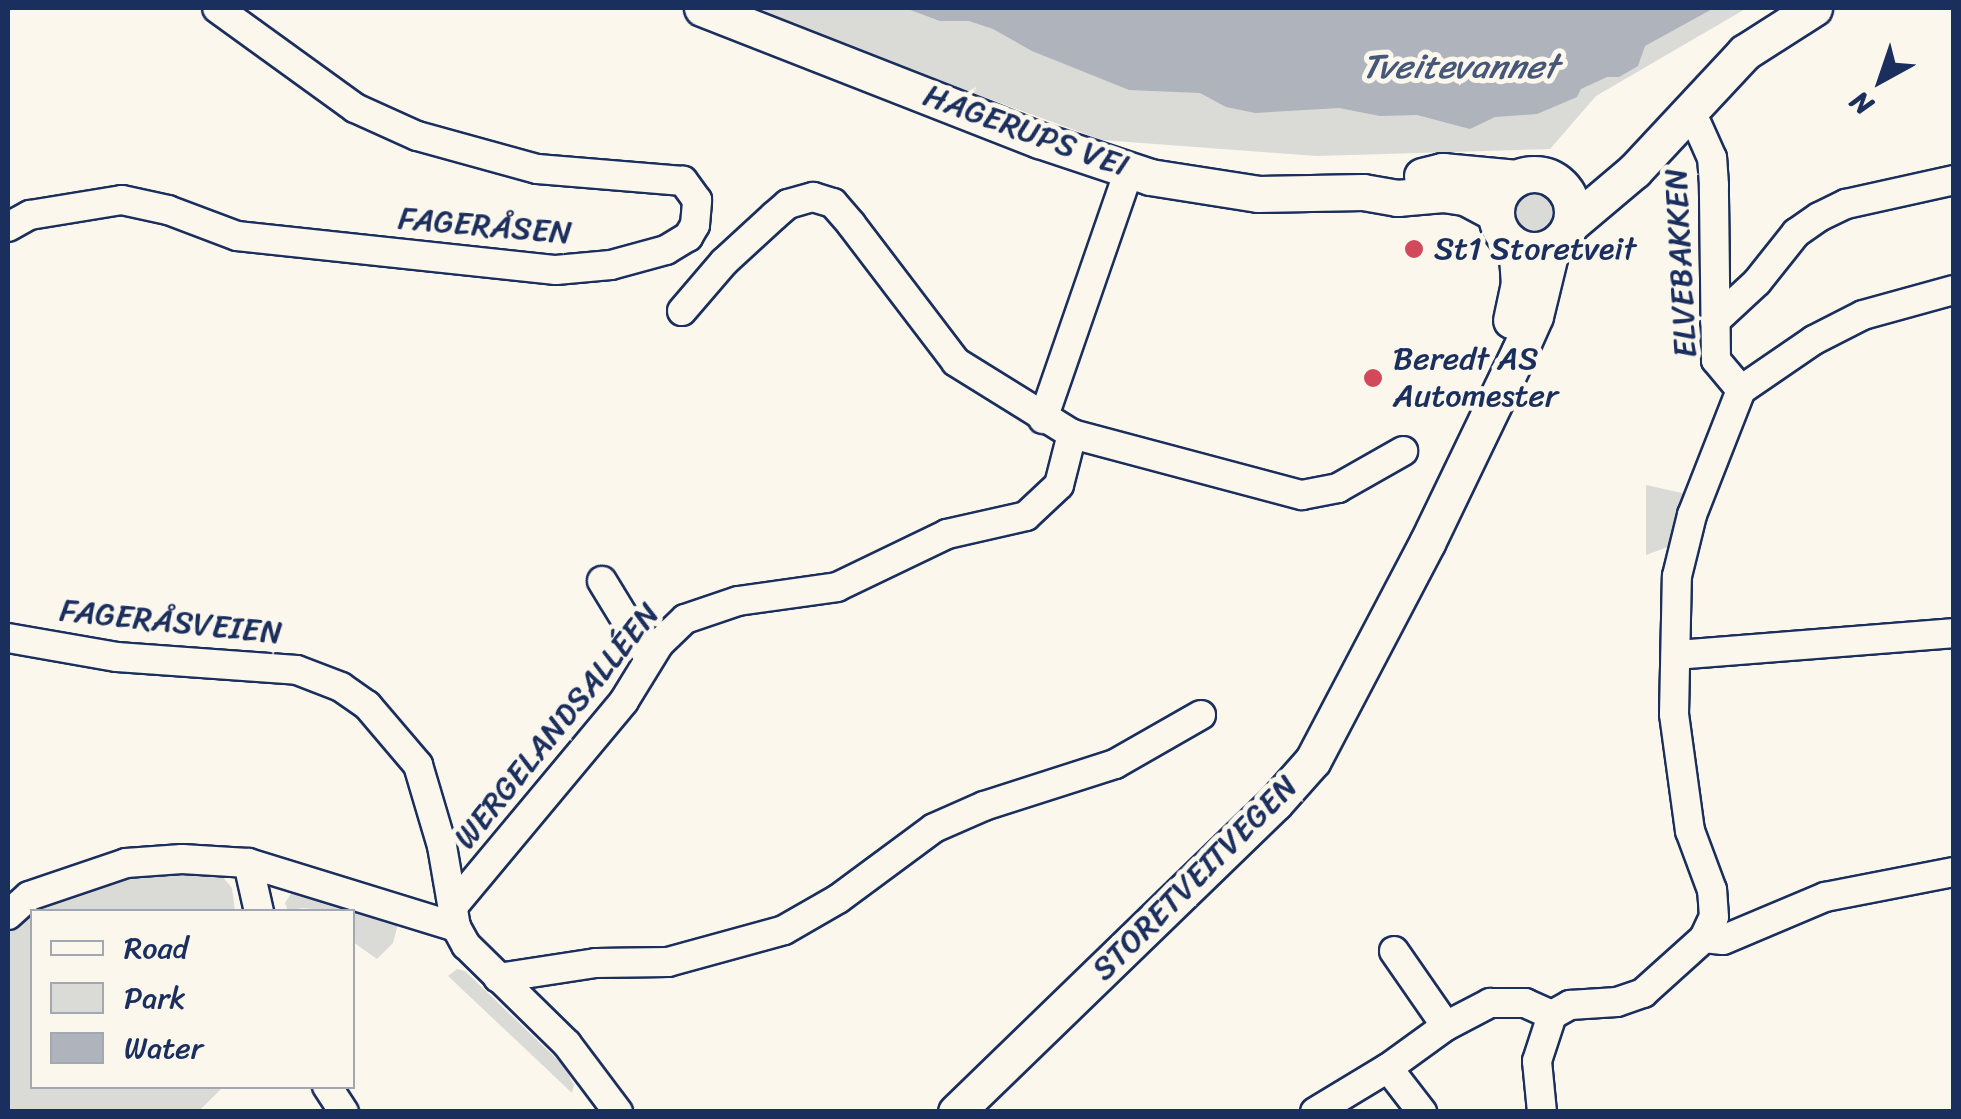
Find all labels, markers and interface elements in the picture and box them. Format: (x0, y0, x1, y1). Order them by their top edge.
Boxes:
north arrow (1831, 30, 1931, 130)
water label: Tveitevannet (1362, 45, 1558, 87)
street label: HAGERUPS VEI (919, 77, 1133, 185)
text: N (1838, 78, 1885, 128)
street label: ELVEBAKKEN (1657, 167, 1705, 359)
street label: FAGERÅSEN (397, 199, 573, 253)
place label: St1 Storetveit (1434, 230, 1636, 268)
marker: St1 Storetveit (1403, 238, 1425, 260)
place label: Beredt AS Automester (1393, 341, 1558, 416)
marker: Beredt AS Automester (1362, 367, 1384, 389)
street label: FAGERÅSVEIEN (58, 591, 284, 653)
street label: WERGELANDSALLÉEN (446, 595, 668, 857)
street label: STORETVEITVEGEN (1084, 767, 1306, 989)
legend (30, 909, 355, 1089)
text: Road (124, 921, 188, 975)
text: Park (124, 971, 186, 1025)
text: Water (124, 1021, 203, 1075)

